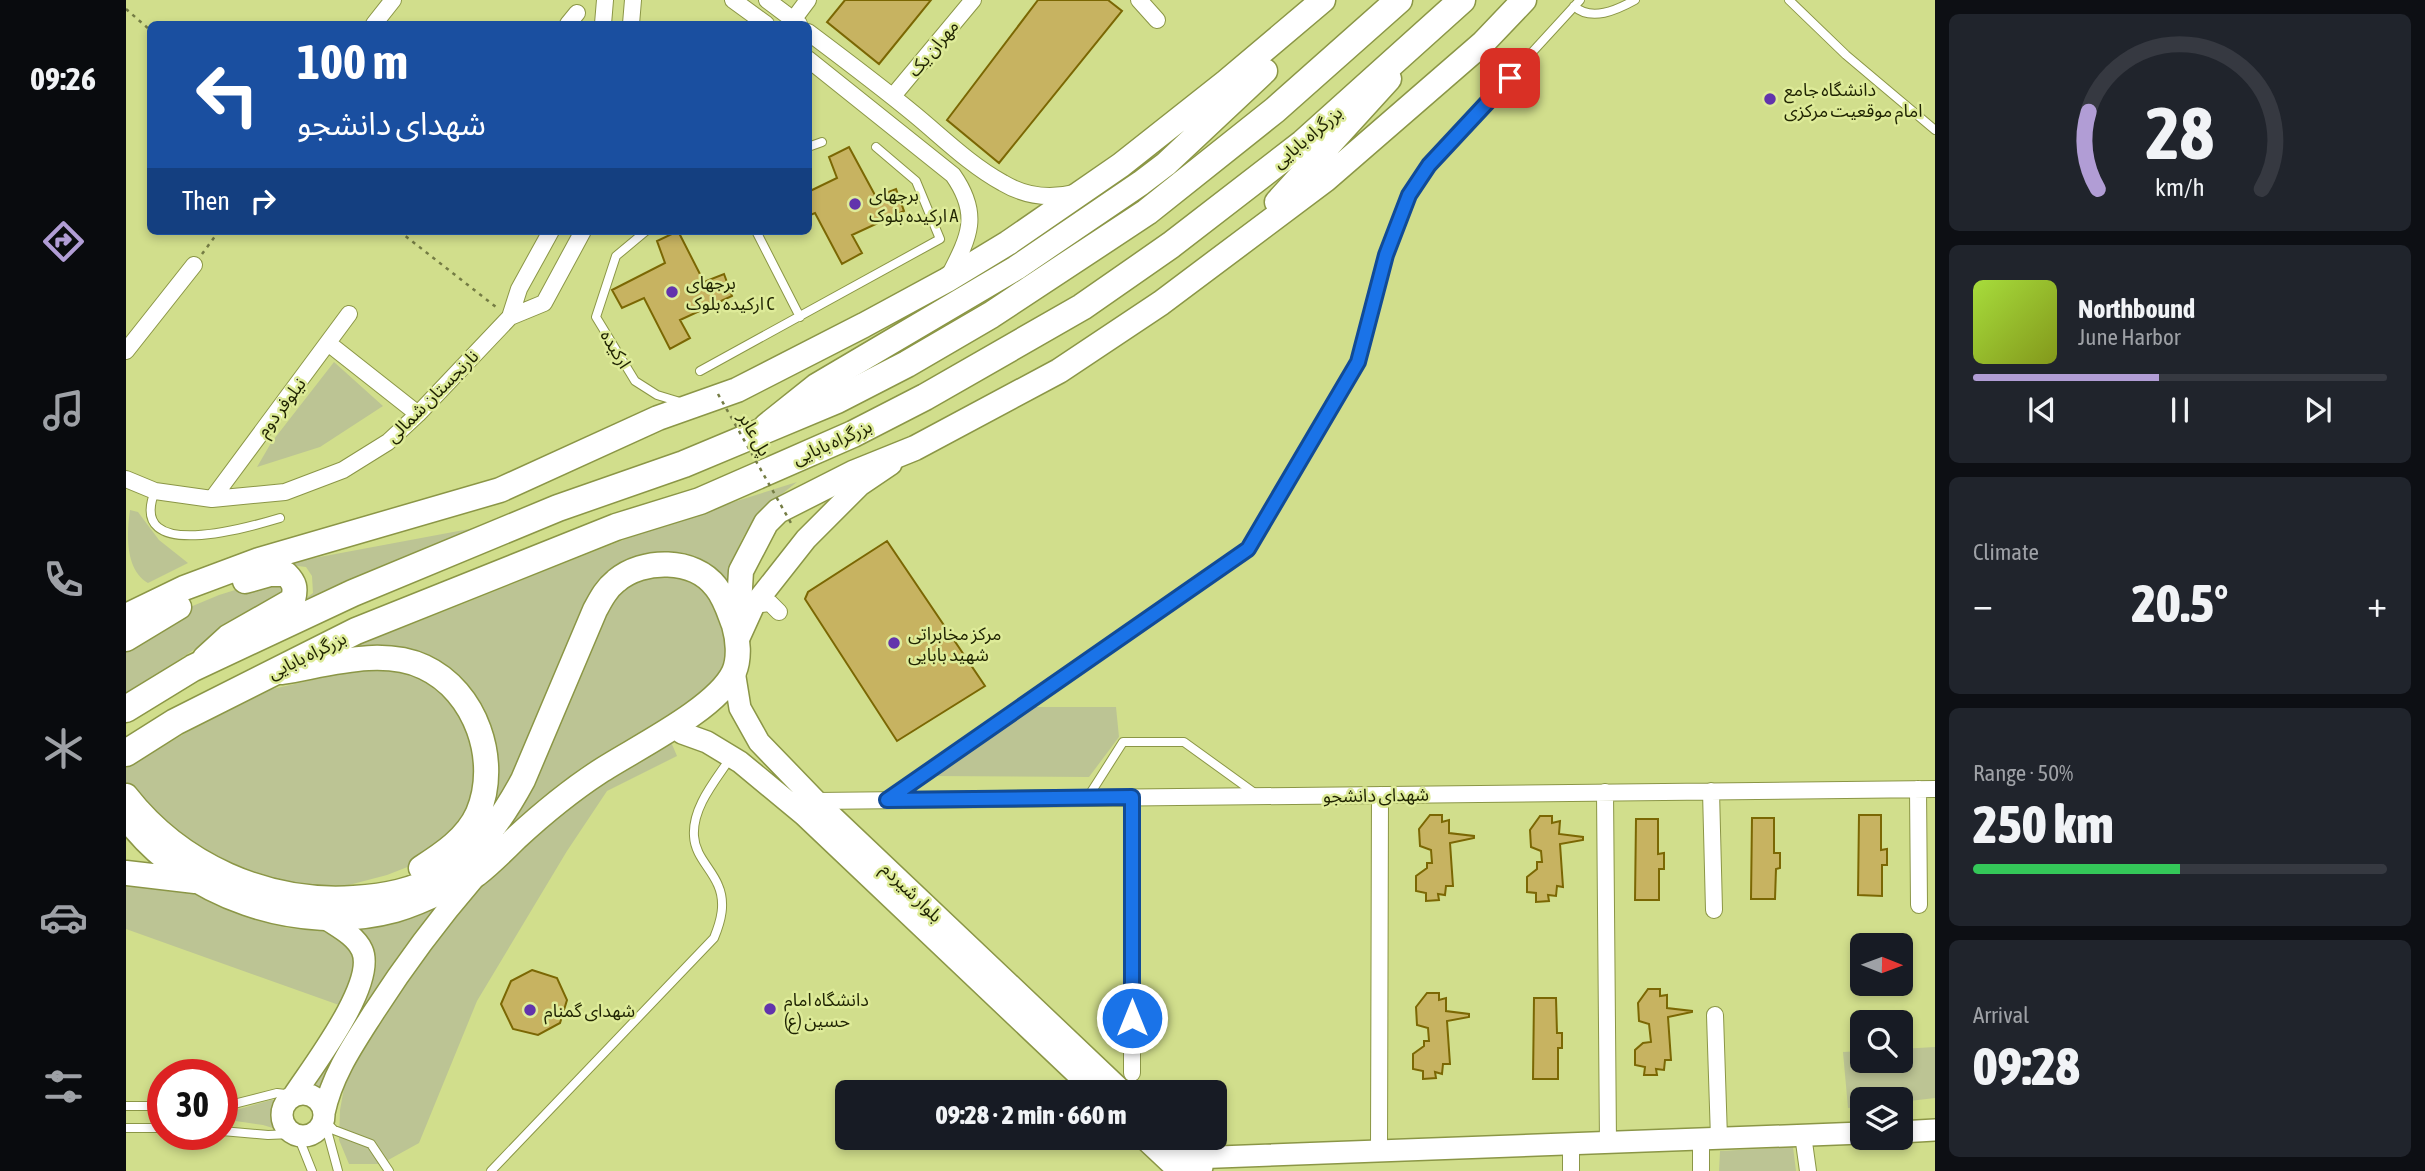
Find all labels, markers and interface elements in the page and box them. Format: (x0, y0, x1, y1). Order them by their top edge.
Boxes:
street label: مهران یک (903, 15, 963, 81)
text: 100 m (297, 33, 408, 89)
pin (1480, 48, 1540, 108)
icon: left (182, 49, 273, 140)
icon: arrive (1491, 59, 1529, 97)
text: 09:26 (30, 60, 96, 97)
place label: دانشگاه جامع امام موقعیت مرکزی (1784, 79, 1922, 125)
marker: دانشگاه جامع امام موقعیت مرکزی (1762, 91, 1778, 107)
text: 28 (2146, 91, 2214, 174)
street label: بزرگراه بابایی (1268, 102, 1347, 173)
text: شهدای دانشجو (297, 105, 486, 142)
text: km/h (2155, 173, 2205, 201)
icon: right (244, 182, 282, 220)
place label: برجهای ارکیده بلوک A (869, 184, 959, 227)
text: Then (182, 186, 230, 216)
marker: برجهای ارکیده بلوک A (847, 196, 863, 212)
icon: directions (39, 217, 88, 266)
place label: برجهای ارکیده بلوک C (686, 272, 775, 315)
marker: برجهای ارکیده بلوک C (664, 284, 680, 300)
text: Northbound (2078, 294, 2195, 324)
text: June Harbor (2078, 324, 2181, 350)
street label: ارکیده (596, 326, 636, 373)
street label: نارنجستان شمالی (381, 345, 483, 447)
street label: نیلوفر دوم (252, 373, 313, 443)
icon: music (39, 386, 88, 435)
icon: previous (2023, 391, 2061, 429)
icon: pause (2161, 391, 2199, 429)
icon: next (2299, 391, 2337, 429)
street label: پل عابر (733, 407, 776, 460)
street label: بزرگراه بابایی (789, 415, 875, 470)
text: Climate (1973, 539, 2039, 565)
icon: phone (39, 555, 88, 604)
text: 20.5° (2132, 573, 2228, 633)
text: − (1973, 582, 1993, 625)
text: + (2367, 582, 2387, 625)
place label: مرکز مخابراتی شهید بابایی (908, 623, 1001, 666)
street label: بزرگراه بابایی (264, 627, 350, 684)
marker: مرکز مخابراتی شهید بابایی (886, 635, 902, 651)
icon: climate (39, 724, 88, 773)
text: Range · 50% (1973, 760, 2073, 786)
street label: شهدای دانشجو (1323, 784, 1429, 807)
text: 250 km (1973, 794, 2114, 854)
street label: بلوار شیردم (874, 858, 947, 929)
icon: car (39, 893, 88, 942)
north arrow (1850, 933, 1913, 996)
map controls (1850, 933, 1913, 1150)
position arrow (1095, 981, 1169, 1055)
place label: دانشگاه امام حسین (ع) (784, 989, 869, 1035)
place label: شهدای گمنام (544, 1000, 635, 1025)
marker: دانشگاه امام حسین (ع) (762, 1001, 778, 1017)
marker: شهدای گمنام (522, 1002, 538, 1018)
text: Arrival (1973, 1002, 2029, 1028)
button: search (1850, 1010, 1913, 1073)
text: 09:28 (1973, 1036, 2080, 1096)
speed limit sign: 30 (147, 1059, 238, 1150)
icon: filters (39, 1062, 88, 1111)
button: layers (1850, 1087, 1913, 1150)
text: 09:28 · 2 min · 660 m (936, 1100, 1126, 1130)

